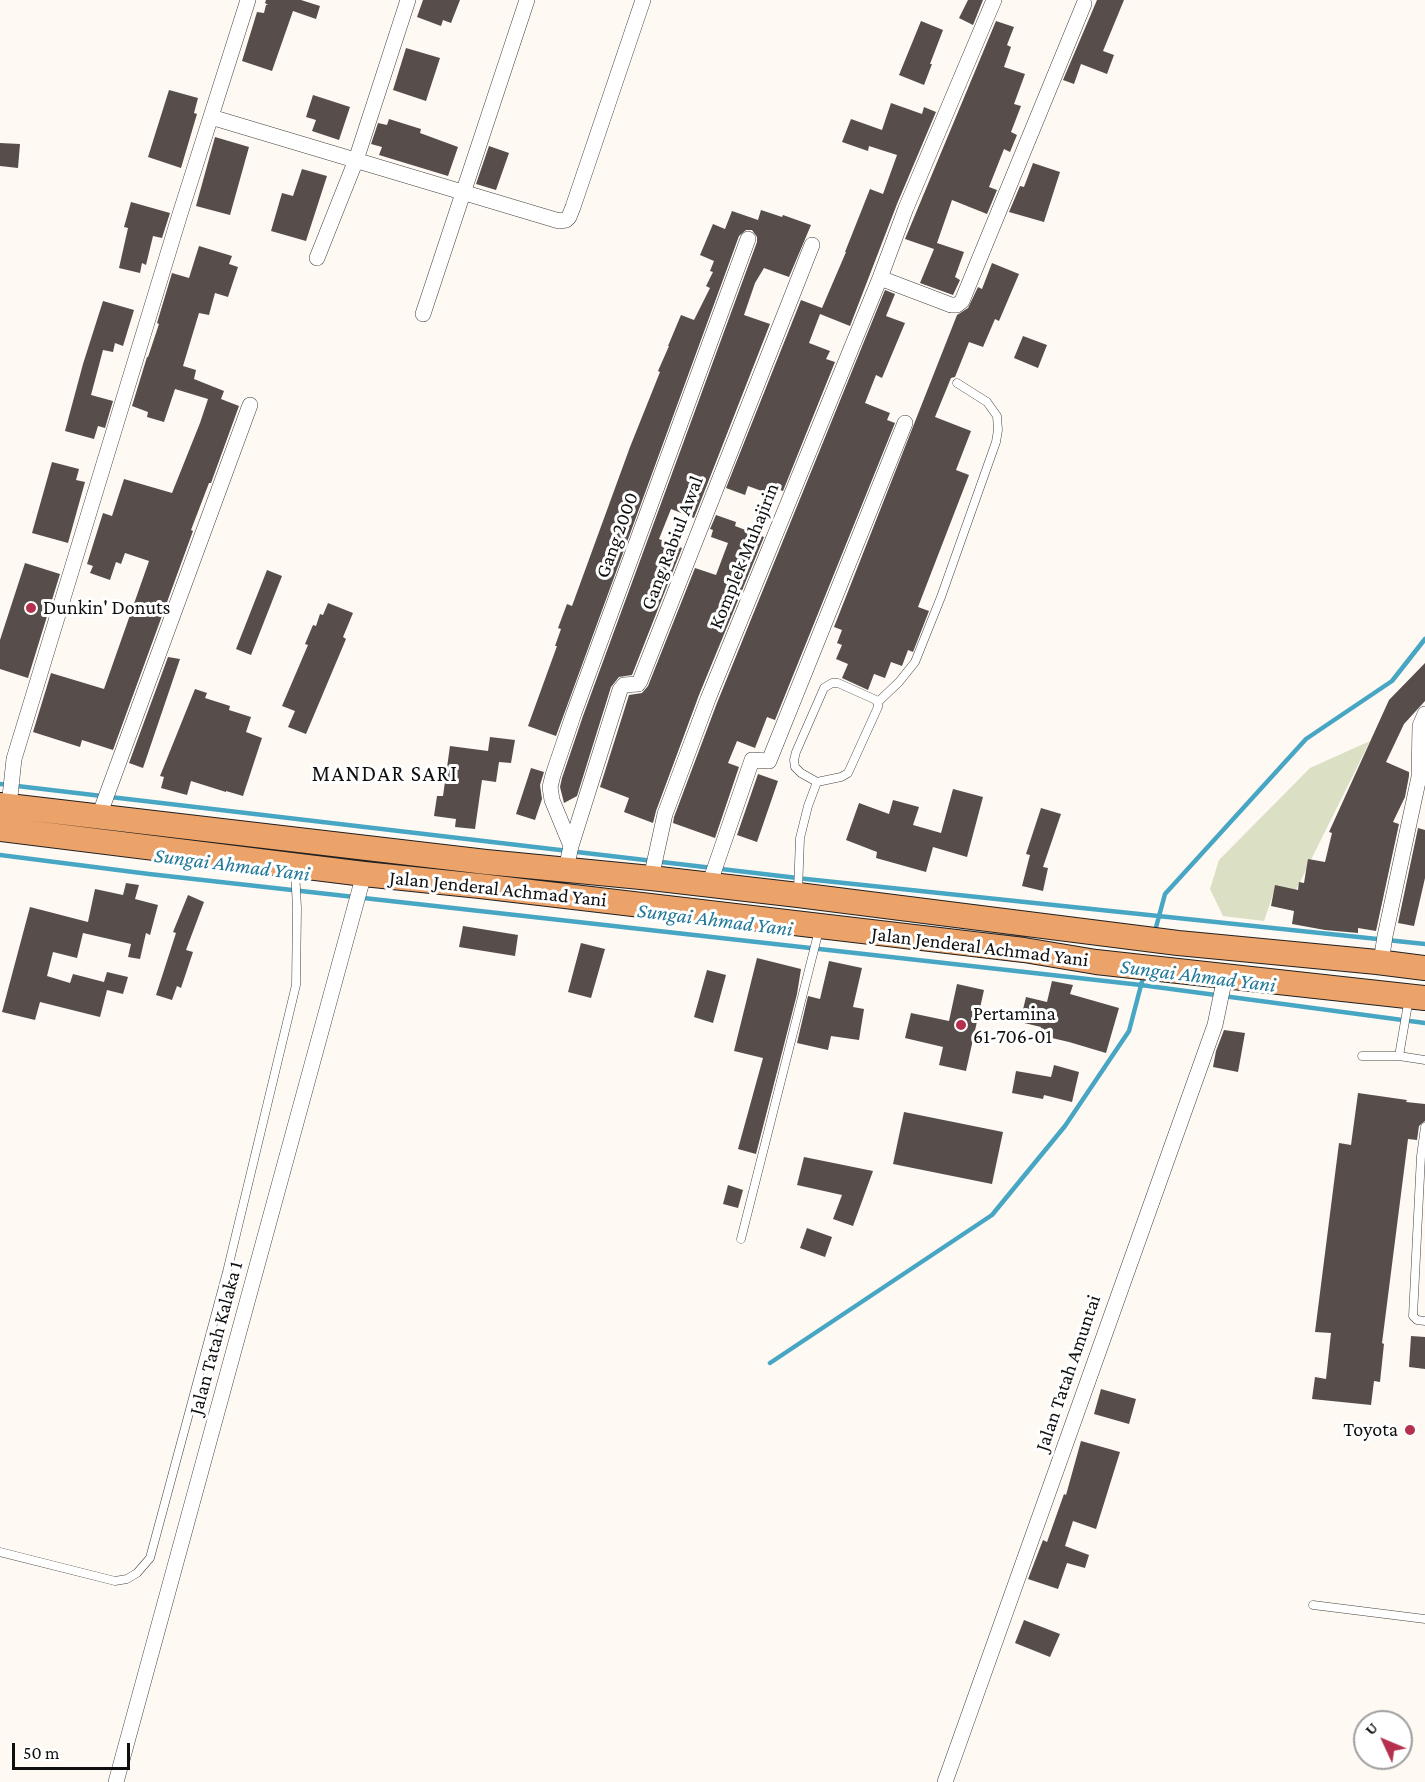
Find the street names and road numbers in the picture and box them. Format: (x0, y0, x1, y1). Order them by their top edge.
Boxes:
street label: Gang Rabiul Awal (635, 473, 709, 613)
street label: Komplek Muhajirin (704, 479, 784, 633)
street label: Gang 2000 (590, 489, 644, 581)
street label: Jalan Jenderal Achmad Yani (388, 866, 608, 912)
street label: Jalan Jenderal Achmad Yani (870, 922, 1090, 972)
street label: Jalan Tatah Kalaka 1 (184, 1259, 248, 1417)
street label: Jalan Tatah Amuntai (1030, 1292, 1106, 1454)

